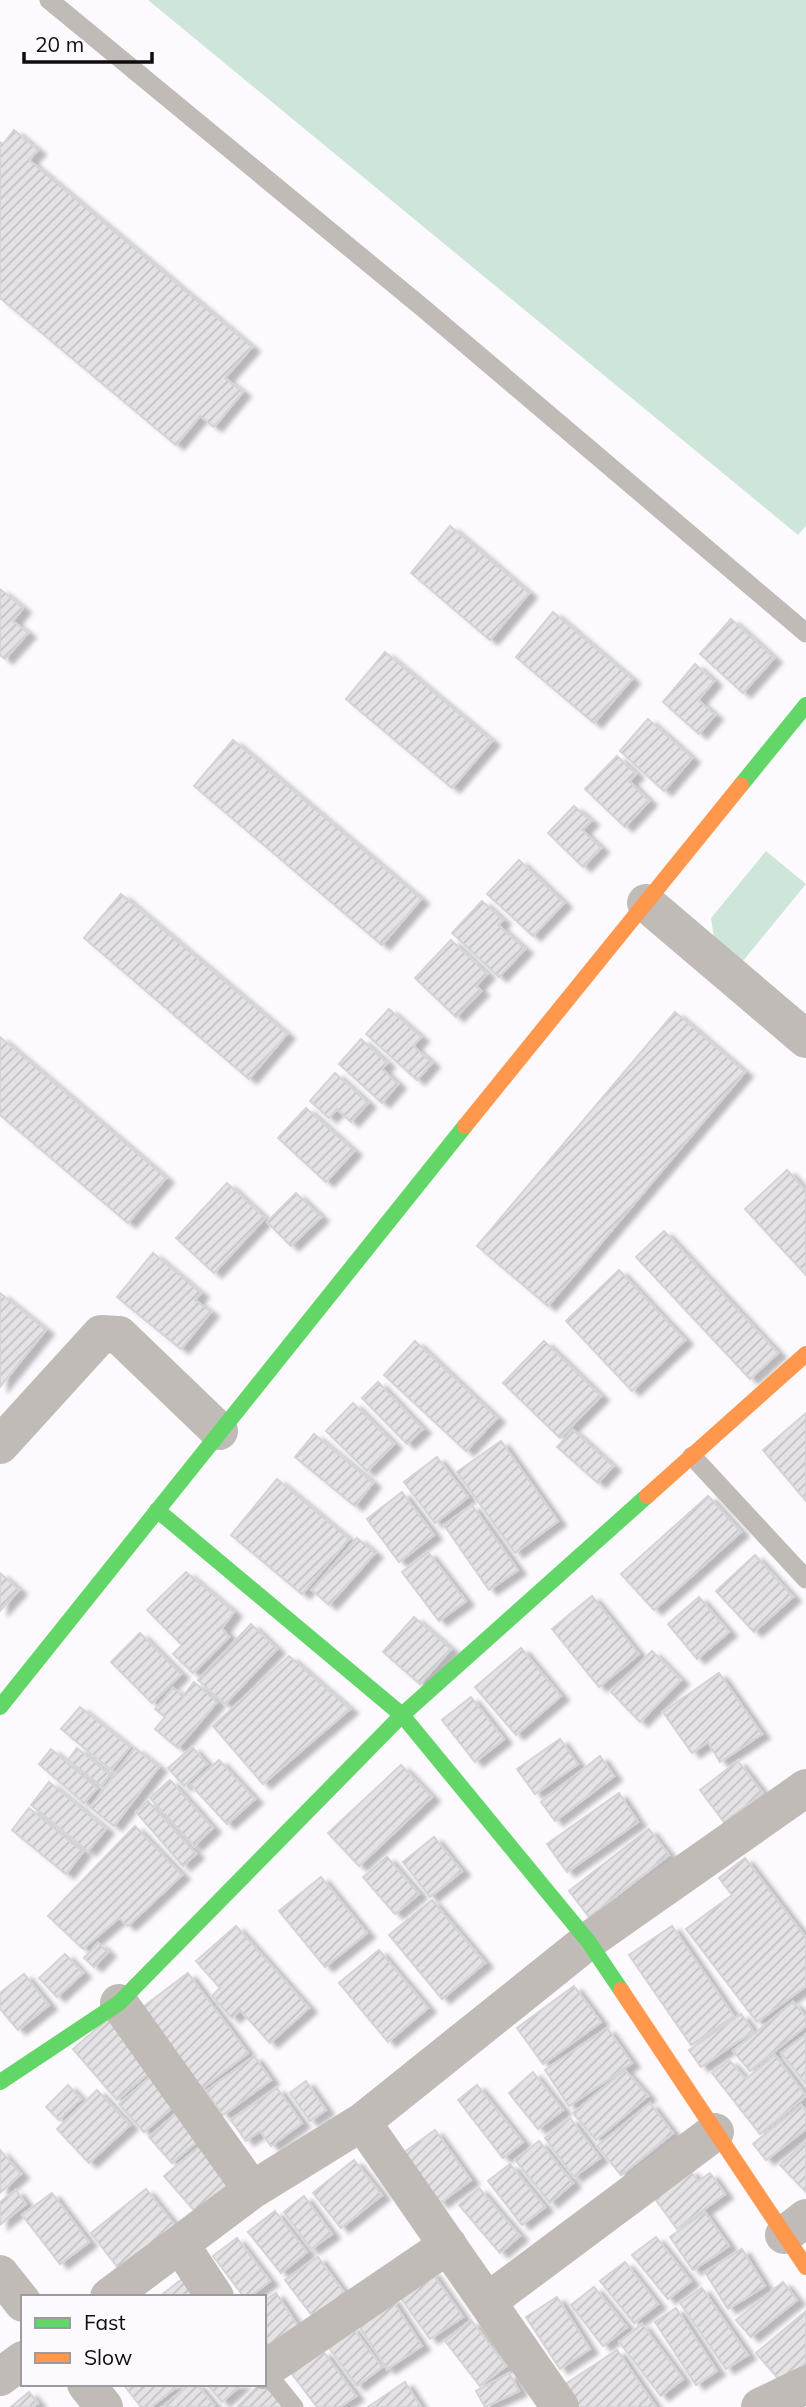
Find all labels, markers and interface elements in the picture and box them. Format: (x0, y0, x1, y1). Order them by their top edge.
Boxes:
scale bar (24, 21, 152, 65)
text: 20 m (35, 31, 84, 57)
legend (21, 2295, 266, 2386)
text: Fast (84, 2309, 126, 2335)
text: Slow (84, 2344, 132, 2370)

